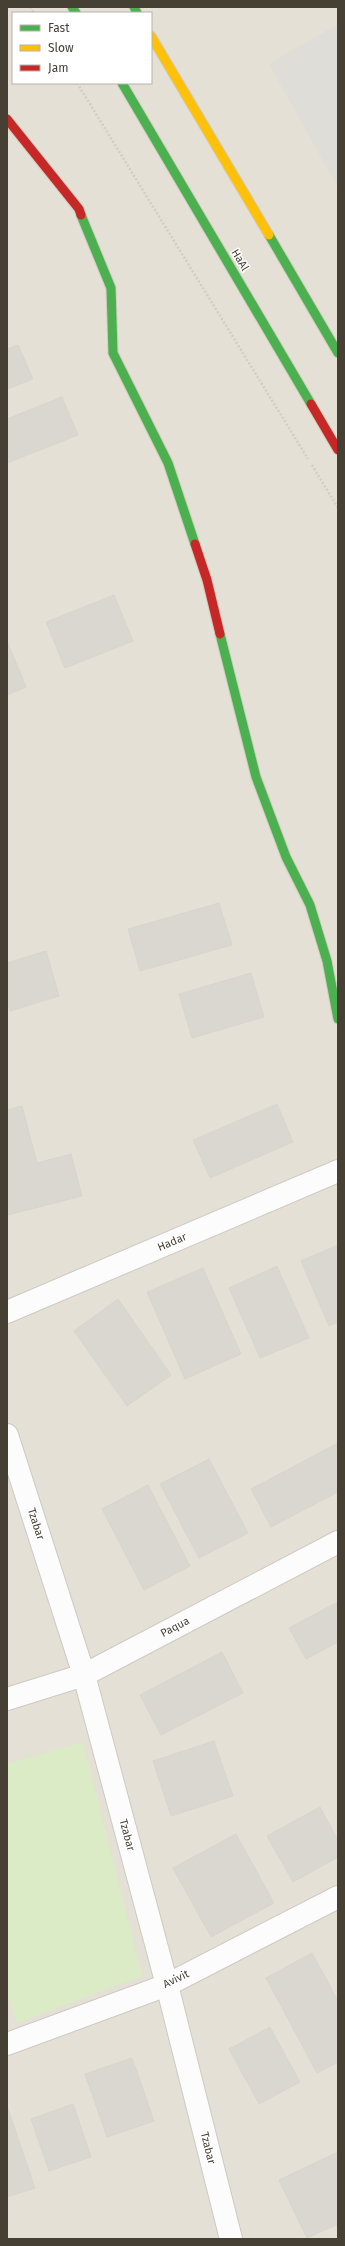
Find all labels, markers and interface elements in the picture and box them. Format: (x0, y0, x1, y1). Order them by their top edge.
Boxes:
legend (12, 12, 152, 84)
text: Fast (48, 21, 70, 35)
text: Slow (48, 41, 74, 55)
text: Jam (48, 61, 68, 75)
street label: HaAl (229, 247, 251, 273)
street label: Hadar (156, 1230, 189, 1254)
street label: Tzabar (25, 1507, 47, 1542)
street label: Paqua (158, 1614, 192, 1640)
street label: Tzabar (117, 1818, 138, 1853)
street label: Avivit (161, 1967, 191, 1991)
street label: Tzabar (198, 2131, 218, 2166)

